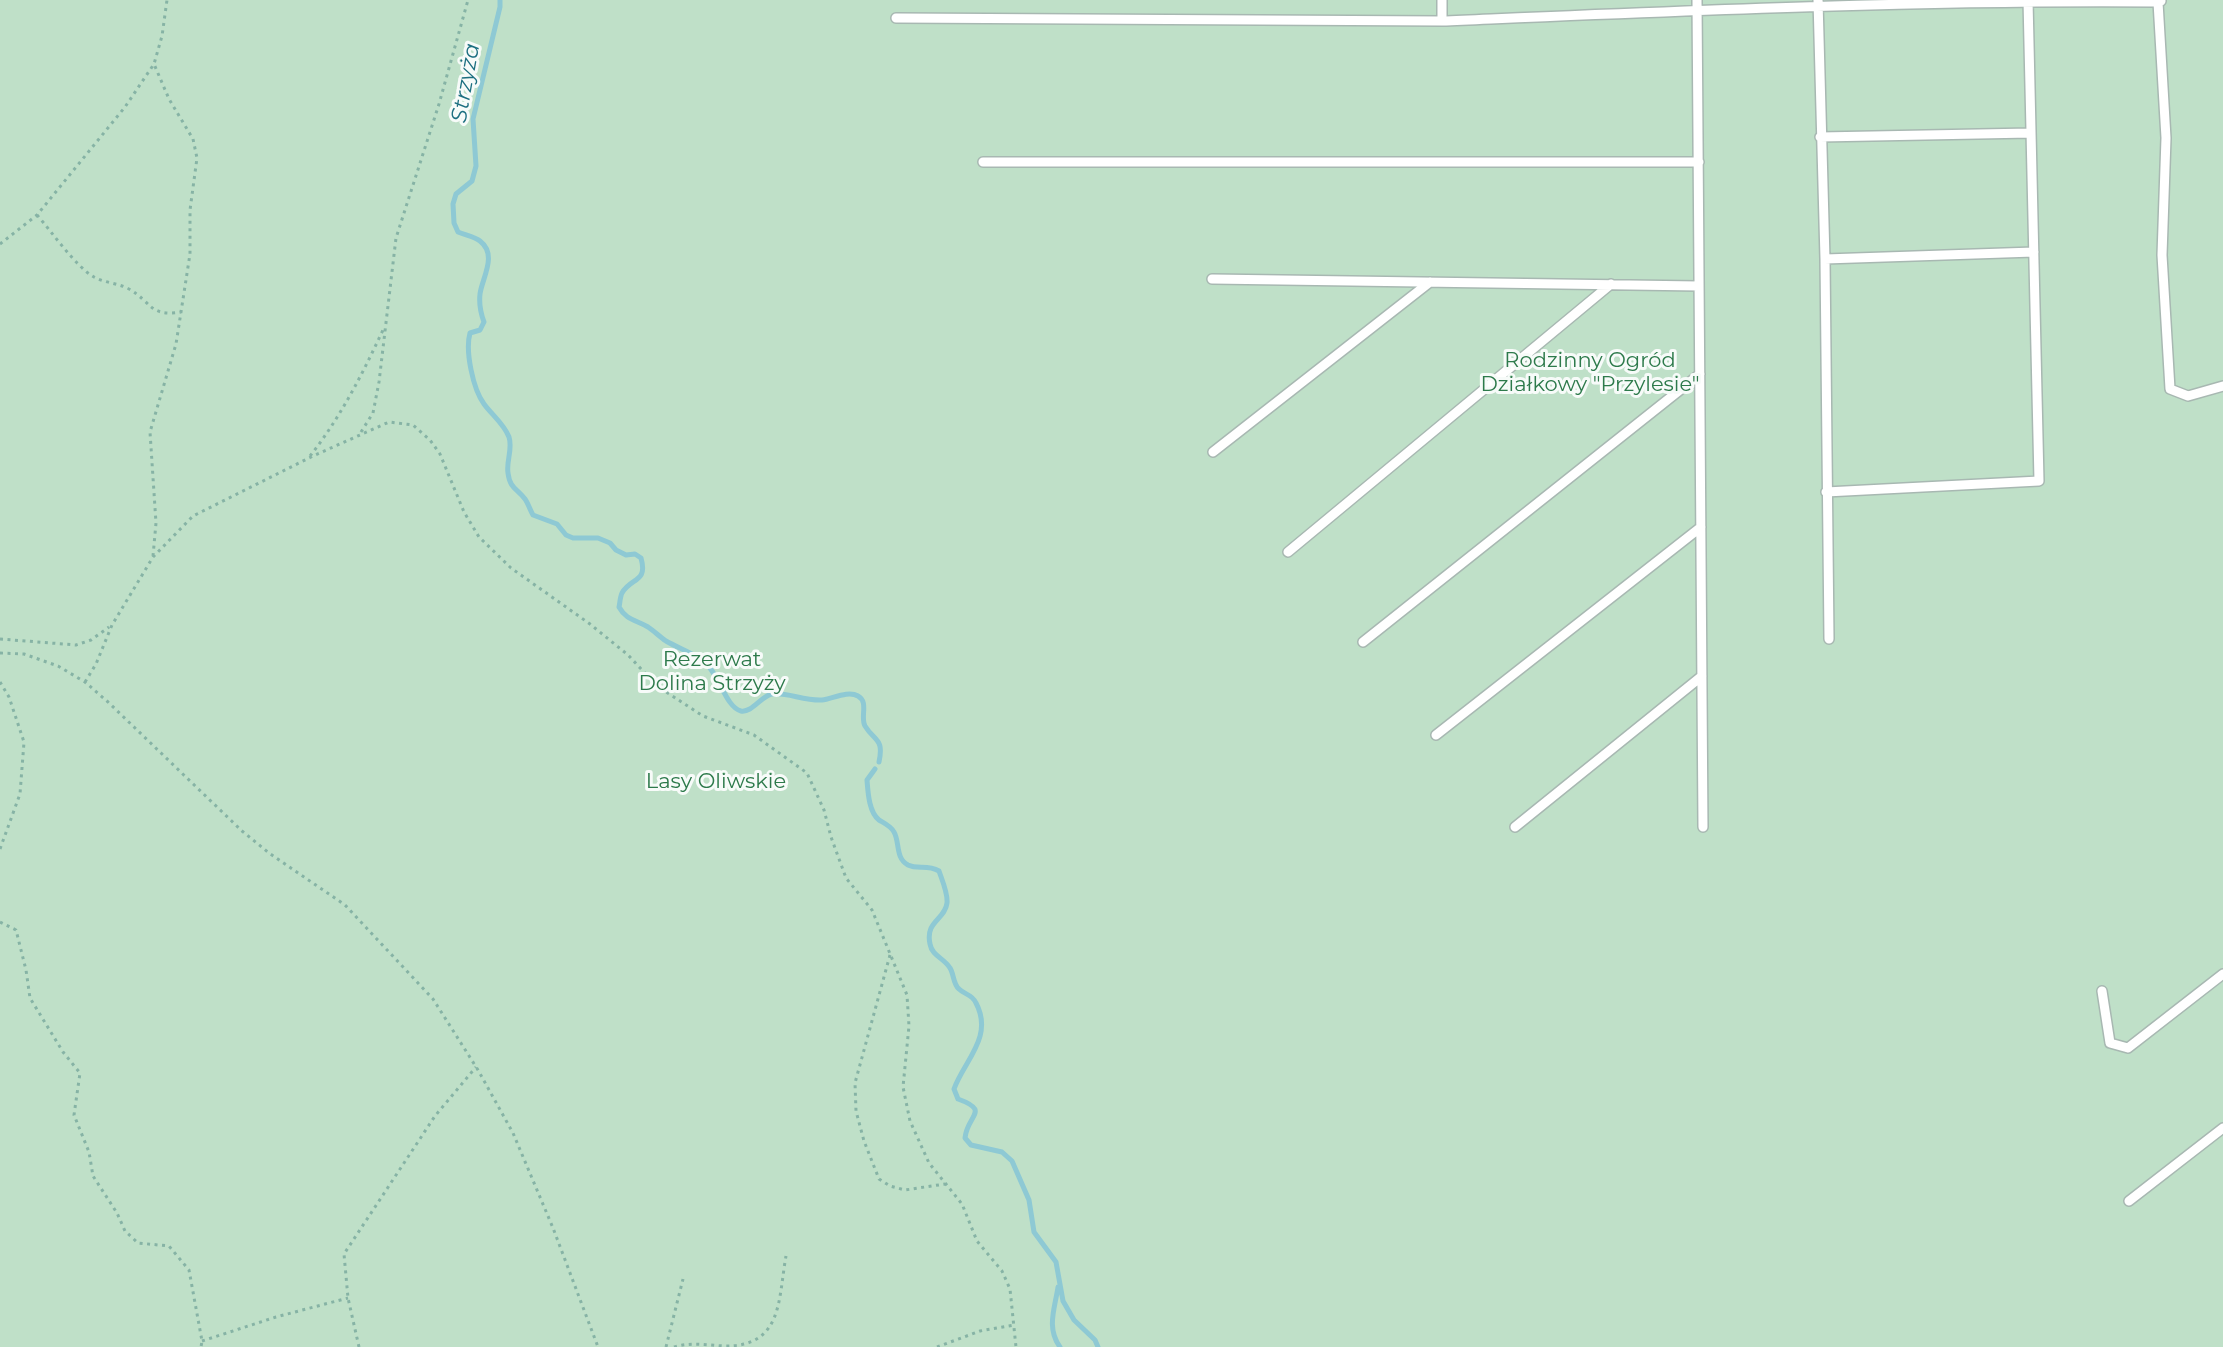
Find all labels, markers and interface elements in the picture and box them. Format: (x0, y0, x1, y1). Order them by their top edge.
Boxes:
water label: Strzyża (446, 41, 486, 125)
park label: Rodzinny Ogród Działkowy "Przylesie" (1481, 348, 1699, 398)
park label: Rezerwat Dolina Strzyży (638, 647, 786, 697)
park label: Lasy Oliwskie (646, 769, 786, 795)

